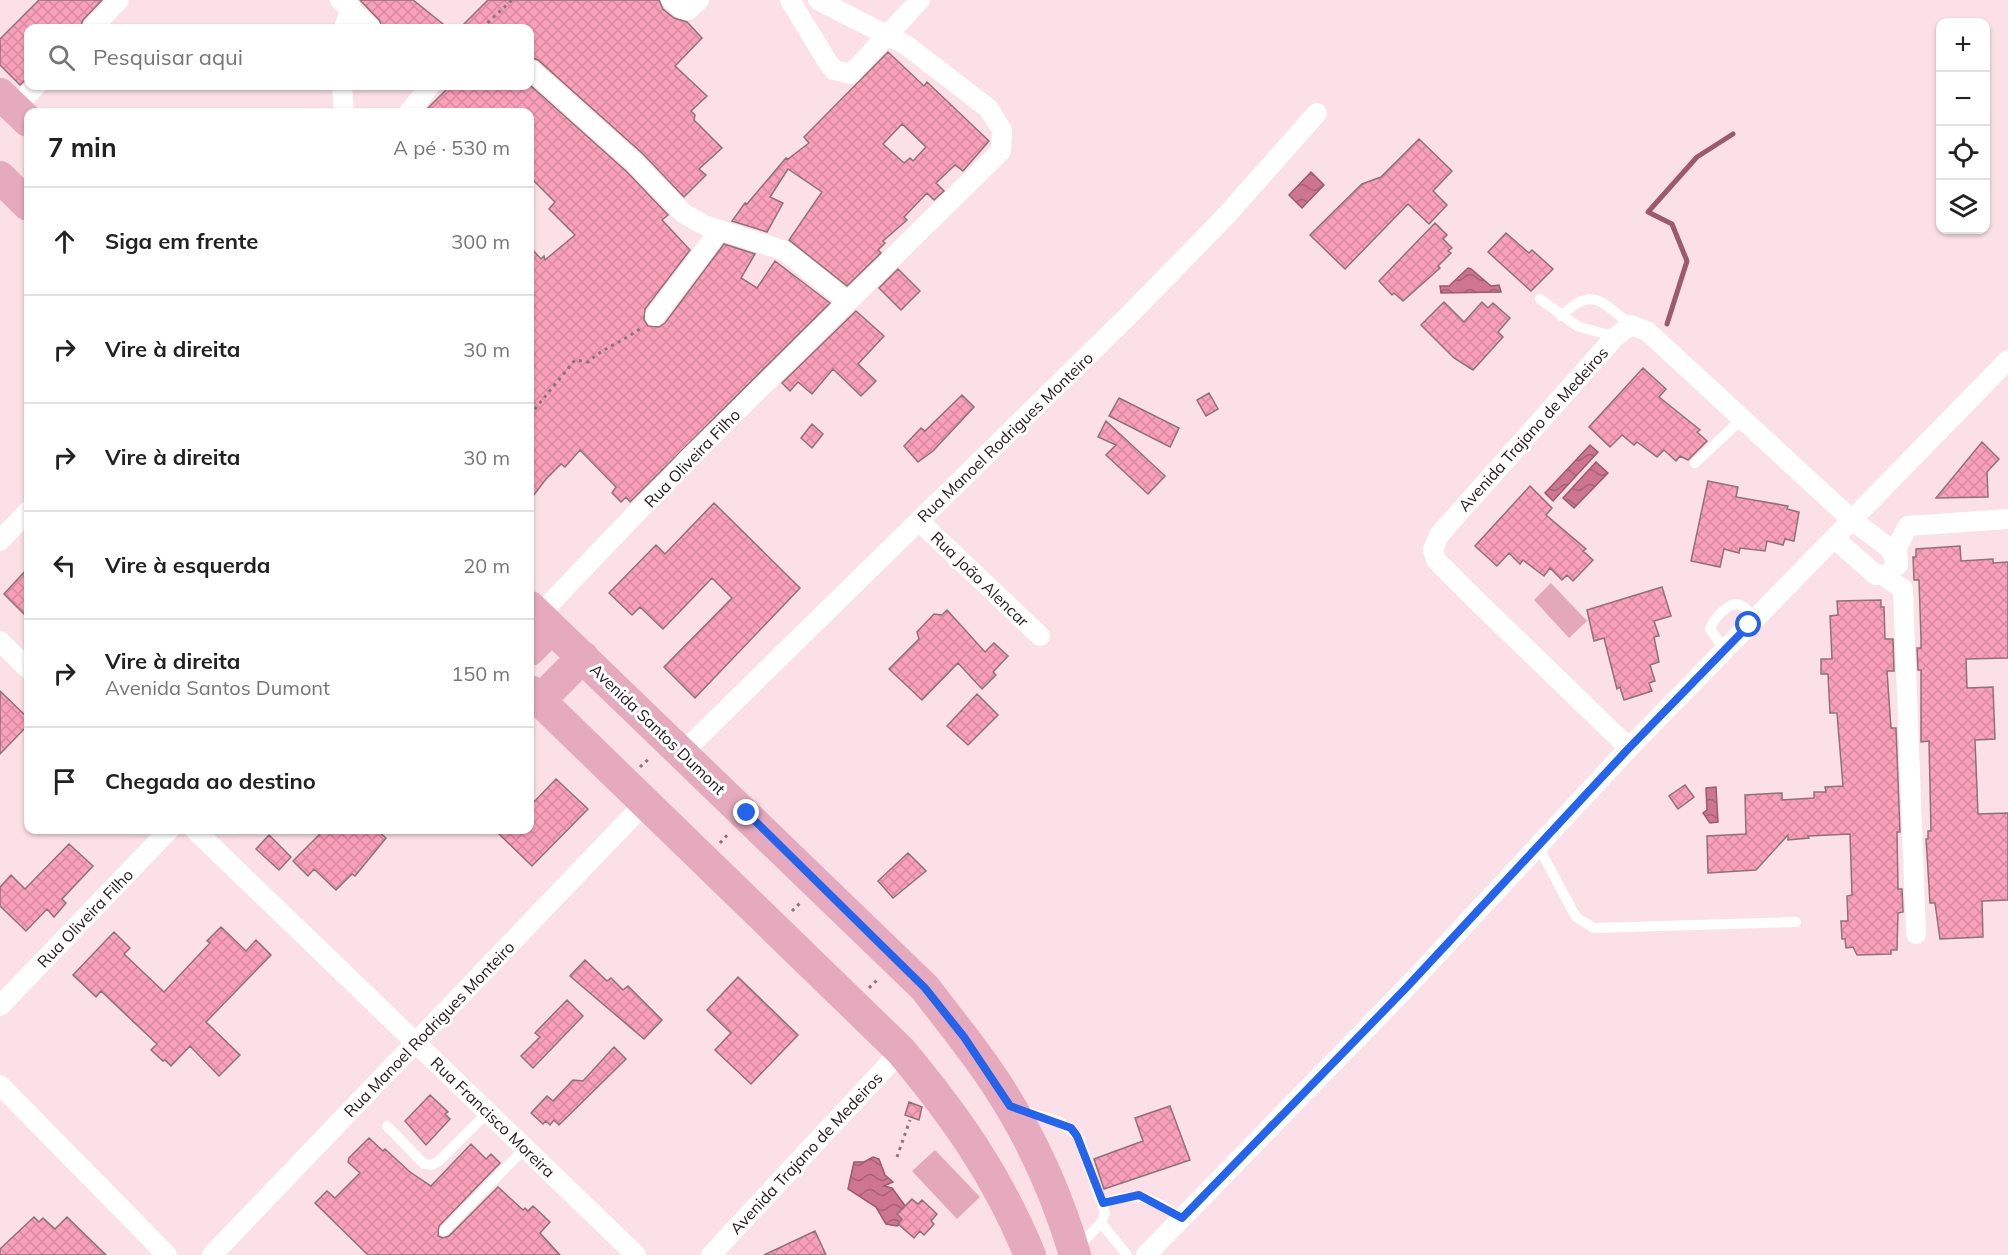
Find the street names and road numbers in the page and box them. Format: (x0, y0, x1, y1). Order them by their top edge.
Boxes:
street label: Avenida Trajano de Medeiros (1454, 343, 1612, 515)
street label: Rua Manoel Rodrigues Monteiro (913, 348, 1097, 526)
street label: Rua Oliveira Filho (640, 404, 744, 512)
street label: Rua João Alencar (927, 527, 1033, 631)
street label: Avenida Santos Dumont (586, 659, 730, 799)
street label: Rua Oliveira Filho (33, 864, 137, 972)
street label: Rua Manoel Rodrigues Monteiro (340, 937, 518, 1121)
street label: Rua Francisco Moreira (427, 1053, 559, 1181)
street label: Avenida Trajano de Medeiros (725, 1068, 887, 1238)

